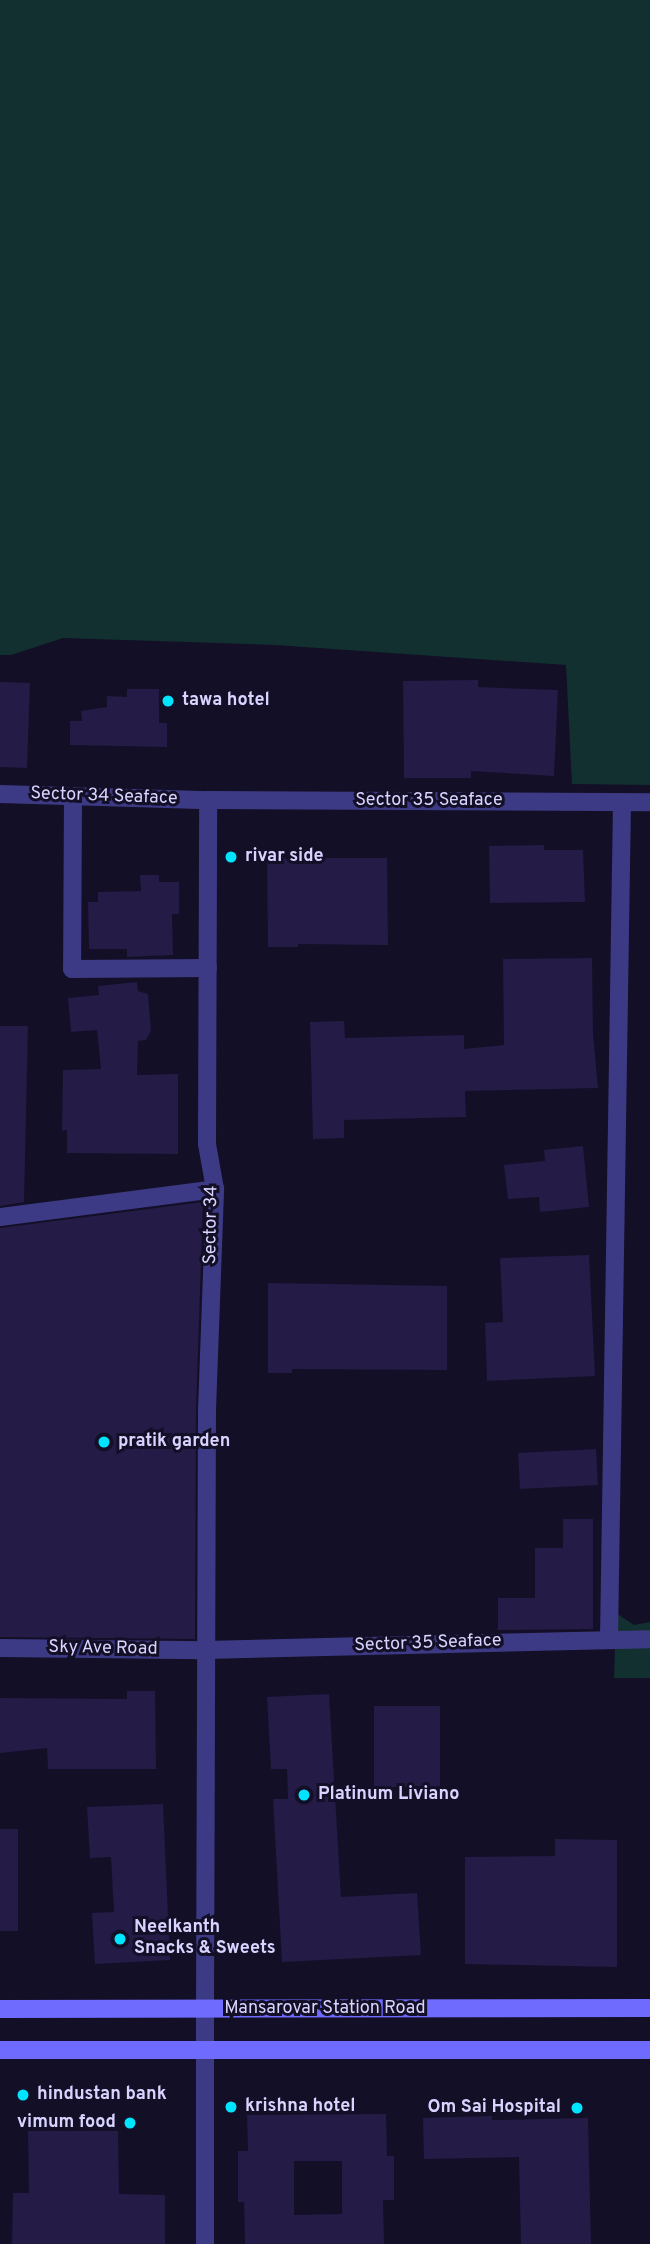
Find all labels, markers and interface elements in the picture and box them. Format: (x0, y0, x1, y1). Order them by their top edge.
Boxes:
place label: tawa hotel (182, 690, 270, 712)
marker: tawa hotel (160, 693, 176, 709)
street label: Sector 34 Seaface (30, 784, 178, 810)
street label: Sector 35 Seaface (355, 790, 503, 812)
place label: rivar side (245, 846, 324, 868)
marker: rivar side (223, 849, 239, 865)
street label: Sector 34 (201, 1185, 223, 1265)
place label: pratik garden (118, 1431, 230, 1453)
marker: pratik garden (96, 1434, 112, 1450)
street label: Sector 35 Seaface (354, 1631, 502, 1657)
street label: Sky Ave Road (48, 1637, 158, 1661)
place label: Platinum Liviano (318, 1784, 459, 1806)
marker: Platinum Liviano (296, 1787, 312, 1803)
place label: Neelkanth Snacks & Sweets (134, 1918, 276, 1960)
marker: Neelkanth Snacks & Sweets (112, 1931, 128, 1947)
street label: Mansarovar Station Road (224, 1998, 426, 2020)
place label: hindustan bank (37, 2084, 167, 2106)
marker: hindustan bank (15, 2087, 31, 2103)
place label: krishna hotel (245, 2096, 355, 2118)
place label: Om Sai Hospital (427, 2097, 561, 2119)
marker: Om Sai Hospital (567, 2098, 587, 2118)
marker: krishna hotel (223, 2099, 239, 2115)
place label: vimum food (17, 2112, 116, 2134)
marker: vimum food (122, 2115, 138, 2131)

